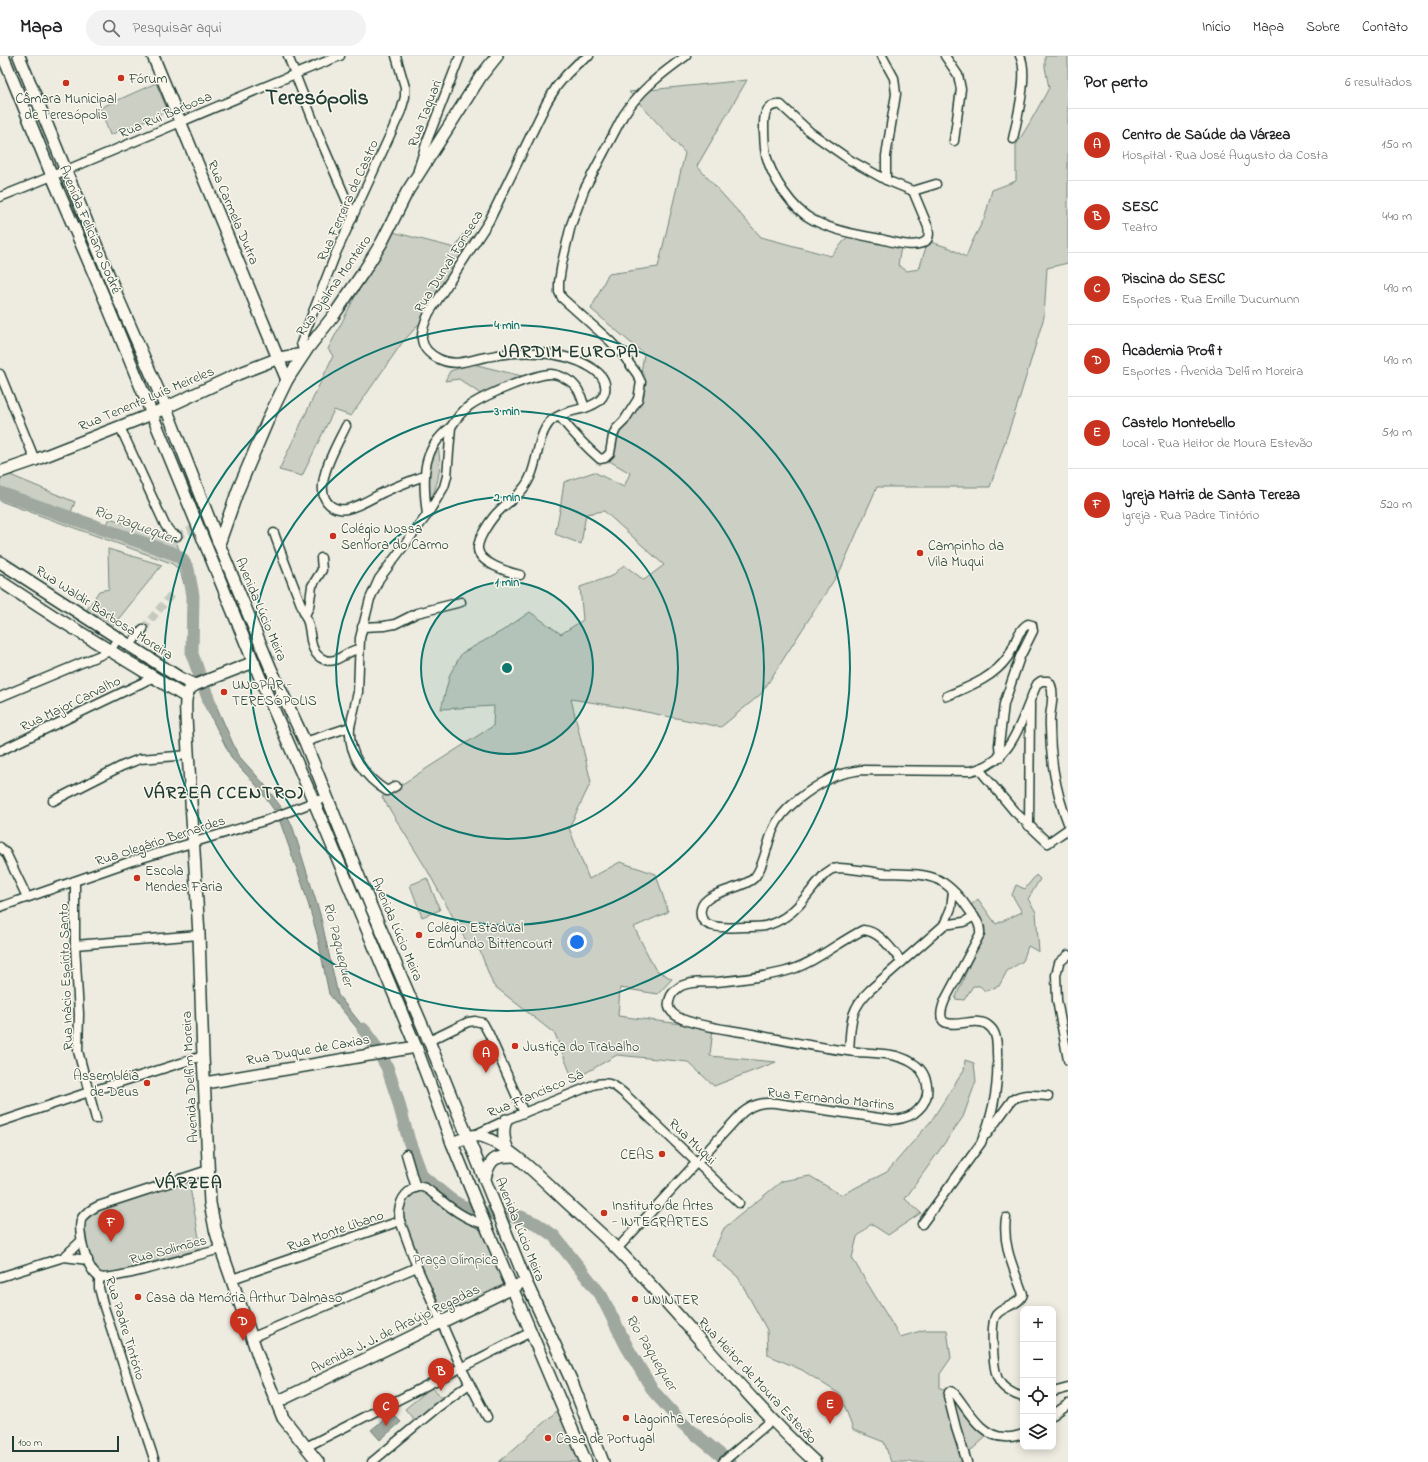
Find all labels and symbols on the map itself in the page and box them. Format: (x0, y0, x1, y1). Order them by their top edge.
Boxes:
place label: Fórum (128, 69, 167, 90)
marker: Fórum (116, 73, 126, 83)
street label: Rua Taquari (403, 77, 448, 150)
marker: Câmara Municipal de Teresópolis (61, 78, 71, 88)
district label: Teresópolis (265, 83, 369, 115)
street label: Rua Rui Barbosa (116, 86, 215, 144)
place label: Câmara Municipal de Teresópolis (15, 89, 117, 126)
street label: Rua Ferreira de Castro (312, 136, 385, 265)
street label: Rua Carmela Dutra (201, 157, 264, 268)
street label: Avenida Feliciano Sodré (53, 162, 127, 298)
street label: Rua Durval Fonseca (409, 206, 489, 317)
street label: Rua Djalma Monteiro (291, 231, 377, 341)
text: 4 min (493, 317, 520, 335)
district label: JARDIM EUROPA (499, 340, 639, 366)
street label: Rua Tenente Luís Meireles (75, 361, 218, 437)
text: 3 min (493, 403, 520, 421)
text: 2 min (493, 489, 520, 507)
water label: Rio Paquequer (90, 500, 181, 551)
place label: Colégio Nossa Senhora do Carmo (341, 519, 449, 556)
marker: Colégio Nossa Senhora do Carmo (328, 531, 338, 541)
place label: Campinho da Vila Muqui (927, 536, 1004, 573)
marker: Campinho da Vila Muqui (915, 548, 925, 558)
street label: Avenida Lúcio Meira (229, 554, 292, 665)
street label: Rua Waldir Barbosa Moreira (31, 561, 177, 666)
text: 1 min (495, 574, 519, 592)
centre of rings (500, 661, 514, 675)
street label: Rua Major Carvalho (17, 671, 125, 738)
place label: UNOPAR - TERESÓPOLIS (232, 675, 317, 712)
marker: UNOPAR - TERESÓPOLIS (219, 687, 229, 697)
district label: VÁRZEA (CENTRO) (143, 781, 304, 807)
street label: Rua Olegário Bernardes (93, 810, 229, 873)
place label: Escola Mendes Faria (145, 861, 223, 898)
marker: Escola Mendes Faria (132, 873, 142, 883)
street label: Avenida Lúcio Meira (365, 874, 428, 985)
water label: Rio Paquequer (317, 900, 360, 991)
street label: Rua Inácio Espírito Santo (53, 903, 80, 1051)
place label: Colégio Estadual Edmundo Bittencourt (427, 918, 553, 955)
marker: Colégio Estadual Edmundo Bittencourt (414, 930, 424, 940)
your location (567, 932, 587, 952)
street label: Avenida Delfim Moreira (177, 1010, 204, 1143)
street label: Rua Duque de Caxias (245, 1029, 372, 1072)
place label: Justiça do Trabalho (523, 1037, 639, 1058)
pin: A (473, 1040, 499, 1073)
marker: Justiça do Trabalho (510, 1041, 520, 1051)
street label: Rua Francisco Sá (484, 1065, 587, 1124)
place label: Assembléia de Deus (73, 1066, 139, 1103)
marker: Assembléia de Deus (142, 1078, 152, 1088)
street label: Rua Fernando Martins (766, 1082, 896, 1117)
street label: Rua Muqui (663, 1114, 721, 1170)
place label: CEAS (620, 1145, 654, 1166)
marker: CEAS (657, 1149, 667, 1159)
district label: VÁRZEA (154, 1171, 223, 1197)
street label: Avenida Lúcio Meira (489, 1174, 550, 1285)
place label: Instituto de Artes - INTEGRARTES (612, 1196, 713, 1233)
street label: Rua Monte Líbano (284, 1205, 387, 1258)
marker: Instituto de Artes - INTEGRARTES (599, 1208, 609, 1218)
pin: F (98, 1209, 124, 1242)
street label: Rua Solimões (128, 1230, 209, 1271)
park label: Praça Olímpica (413, 1250, 499, 1271)
street label: Rua Padre Tintório (99, 1274, 150, 1383)
street label: Avenida J. J. de Araújo Regadas (308, 1279, 484, 1380)
place label: Casa da Memória Arthur Dalmaso (146, 1288, 342, 1309)
place label: UNINTER (643, 1290, 699, 1311)
marker: Casa da Memória Arthur Dalmaso (133, 1292, 143, 1302)
marker: UNINTER (630, 1294, 640, 1304)
pin: D (230, 1308, 256, 1341)
water label: Rio Paquequer (620, 1310, 684, 1397)
street label: Rua Heitor de Moura Estevão (692, 1313, 821, 1449)
pin: B (428, 1358, 454, 1391)
pin: E (817, 1391, 843, 1424)
pin: C (373, 1393, 399, 1426)
place label: Lagoinha Teresópolis (634, 1409, 753, 1431)
marker: Lagoinha Teresópolis (621, 1413, 631, 1423)
place label: Casa de Portugal (556, 1429, 655, 1451)
marker: Casa de Portugal (543, 1433, 553, 1443)
scale bar (12, 1434, 119, 1453)

